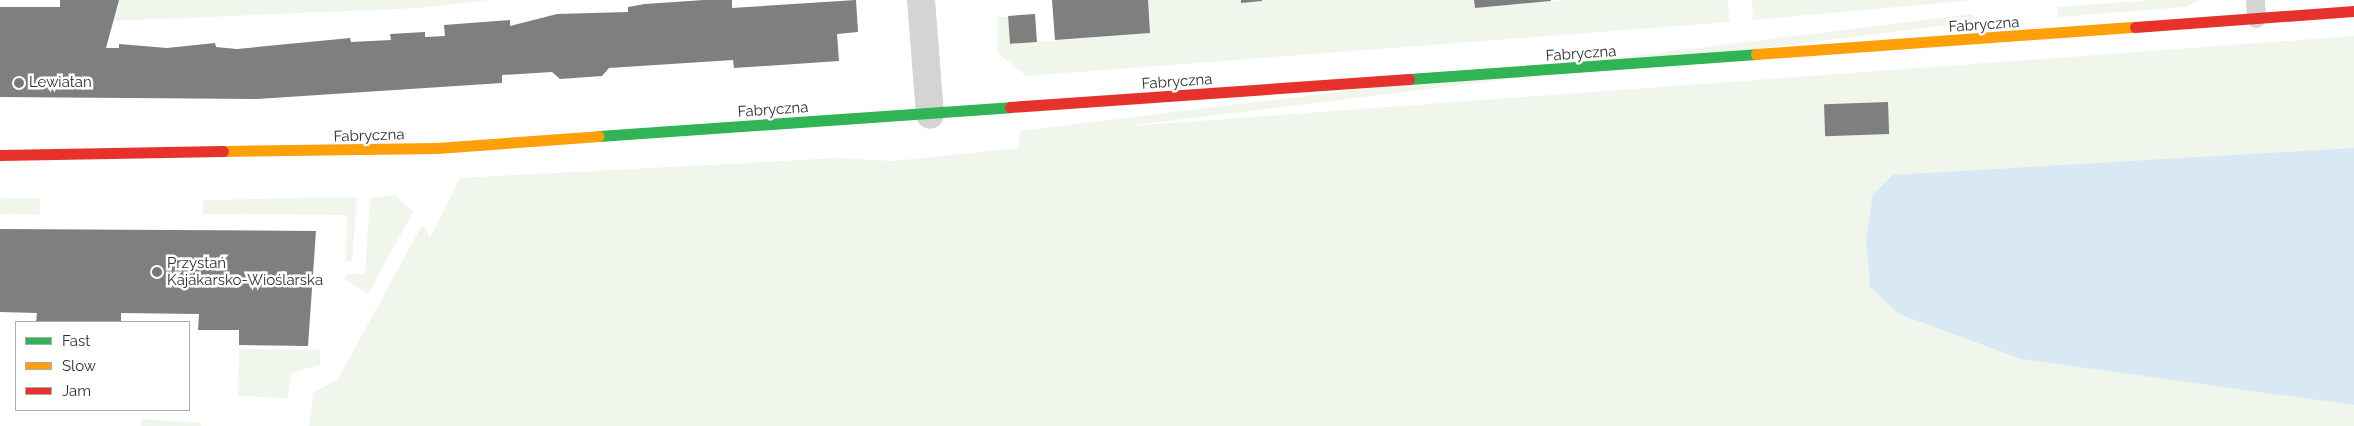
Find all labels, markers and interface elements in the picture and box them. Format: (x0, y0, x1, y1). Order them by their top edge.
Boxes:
street label: Fabryczna (1948, 14, 2020, 36)
street label: Fabryczna (1545, 43, 1617, 65)
street label: Fabryczna (1141, 71, 1213, 93)
place label: Lewiatan (29, 74, 92, 92)
marker: Lewiatan (13, 77, 25, 89)
street label: Fabryczna (737, 99, 809, 121)
street label: Fabryczna (333, 126, 405, 146)
place label: Przystań Kajakarsko-Wioślarska (167, 254, 323, 289)
marker: Przystań Kajakarsko-Wioślarska (151, 266, 163, 278)
legend (15, 321, 190, 411)
text: Fast (62, 332, 90, 350)
text: Slow (62, 357, 96, 375)
text: Jam (62, 382, 91, 400)

